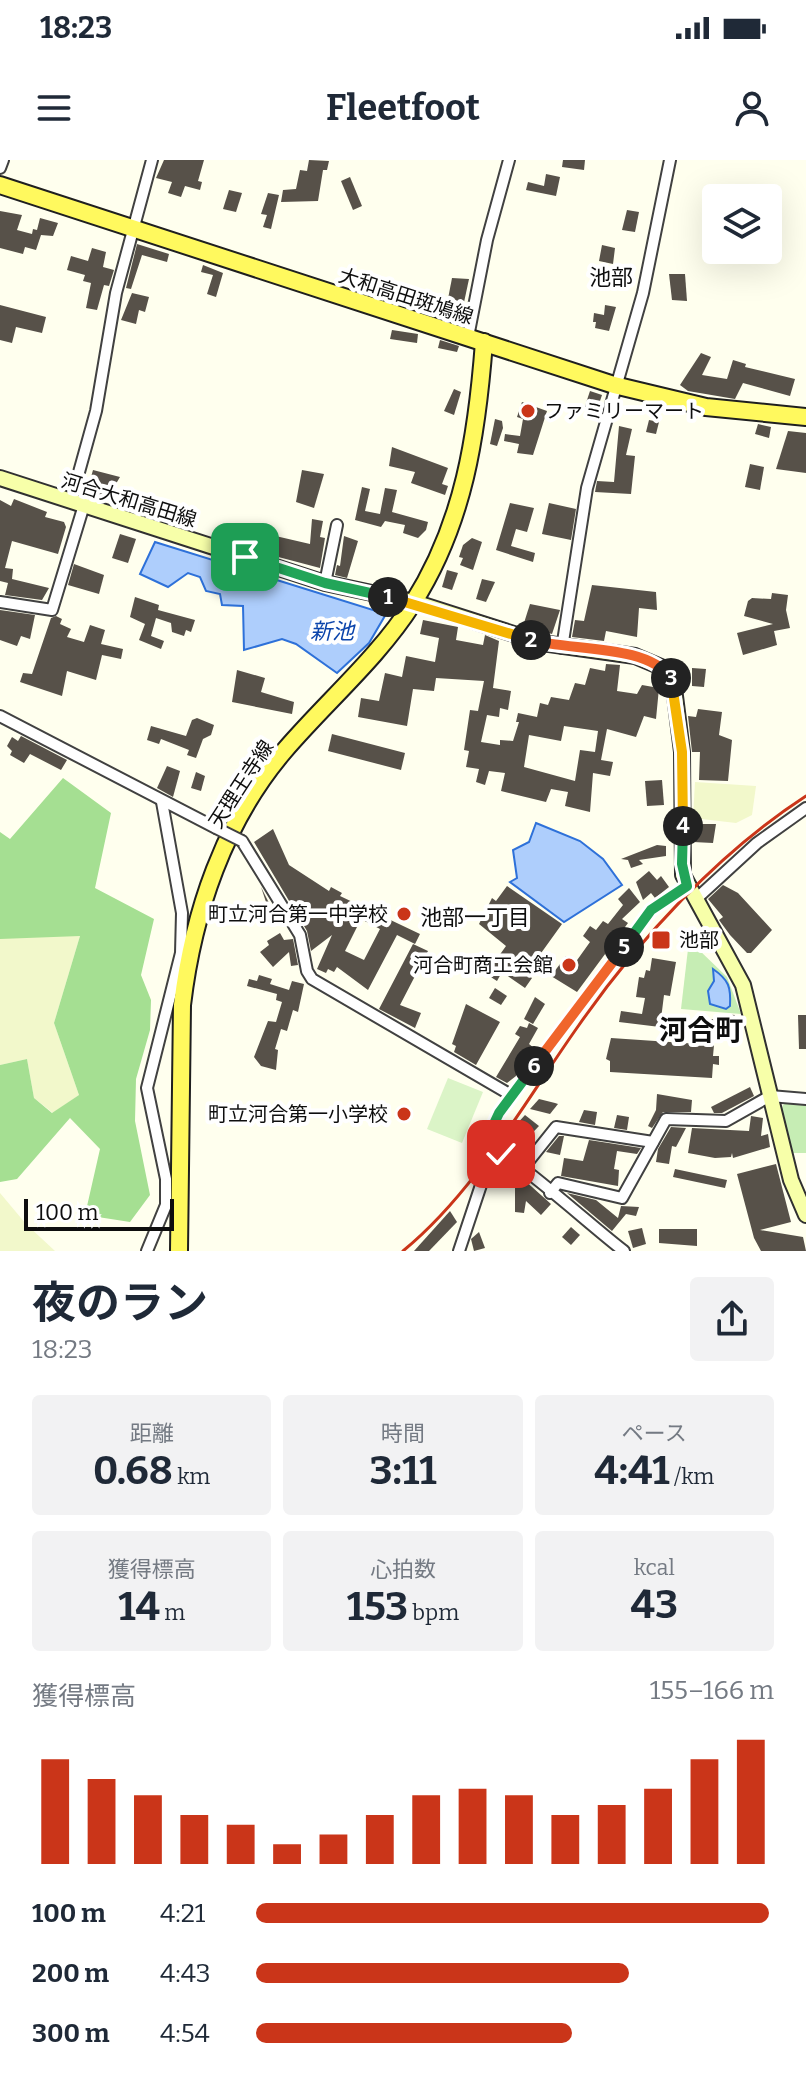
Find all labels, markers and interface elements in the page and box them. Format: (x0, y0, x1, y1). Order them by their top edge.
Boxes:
text: 18:23 (40, 10, 112, 46)
icon: menu (32, 86, 76, 130)
text: Fleetfoot (326, 86, 480, 130)
icon: person (730, 86, 774, 130)
map controls (702, 184, 782, 264)
button: layers (702, 184, 782, 264)
street label: 大和高田斑鳩線 (336, 263, 476, 329)
district label: 池部 (589, 264, 633, 291)
place label: ファミリーマート (544, 399, 704, 423)
marker: ファミリーマート (519, 402, 537, 420)
street label: 河合大和高田線 (59, 468, 199, 532)
pin (211, 523, 279, 591)
icon: arrive (223, 535, 267, 579)
pin: 1 (368, 577, 408, 617)
text: 1 (383, 583, 393, 610)
water label: 新池 (310, 618, 356, 645)
pin: 2 (511, 620, 551, 660)
text: 2 (525, 626, 537, 653)
pin: 3 (651, 658, 691, 698)
text: 3 (665, 664, 677, 691)
street label: 天理王寺線 (204, 736, 278, 832)
pin: 4 (663, 806, 703, 846)
text: 4 (676, 812, 690, 839)
place label: 町立河合第一中学校 (208, 902, 388, 926)
district label: 池部一丁目 (420, 904, 530, 931)
marker: 町立河合第一中学校 (395, 905, 413, 923)
pin: 5 (604, 927, 644, 967)
place label: 池部 (679, 928, 719, 952)
marker: 池部 (650, 929, 672, 951)
text: 5 (618, 933, 630, 960)
place label: 河合町商工会館 (413, 953, 553, 977)
marker: 河合町商工会館 (560, 956, 578, 974)
district label: 河合町 (659, 1014, 743, 1047)
pin: 6 (514, 1046, 554, 1086)
text: 6 (527, 1052, 541, 1079)
place label: 町立河合第一小学校 (208, 1102, 388, 1126)
marker: 町立河合第一小学校 (395, 1105, 413, 1123)
pin (467, 1120, 535, 1188)
icon: check (479, 1132, 523, 1176)
scale bar (24, 1195, 174, 1231)
text: 100 m (36, 1199, 99, 1226)
text: 夜のラン (32, 1277, 208, 1330)
button: share (690, 1277, 774, 1361)
text: 18:23 (32, 1334, 93, 1365)
text: 距離 (130, 1420, 174, 1447)
text: 時間 (381, 1420, 425, 1447)
text: ペース (622, 1420, 687, 1447)
text: 0.68 (93, 1447, 173, 1495)
text: 3:11 (370, 1447, 436, 1495)
text: 4:41 (594, 1447, 670, 1495)
text: km (173, 1463, 210, 1490)
text: /km (670, 1463, 714, 1490)
text: kcal (634, 1554, 675, 1581)
text: 獲得標高 (108, 1556, 196, 1583)
text: 心拍数 (370, 1556, 436, 1583)
text: 43 (631, 1581, 678, 1629)
text: 14 (118, 1583, 160, 1631)
text: 153 (347, 1583, 408, 1631)
text: m (160, 1599, 185, 1626)
text: bpm (408, 1599, 459, 1626)
text: 155–166 m (650, 1675, 774, 1706)
text: 獲得標高 (32, 1681, 136, 1712)
text: 100 m (32, 1898, 106, 1929)
text: 4:21 (160, 1898, 205, 1929)
text: 200 m (32, 1958, 109, 1989)
text: 4:43 (160, 1958, 211, 1989)
text: 300 m (32, 2018, 109, 2049)
text: 4:54 (160, 2018, 210, 2049)

